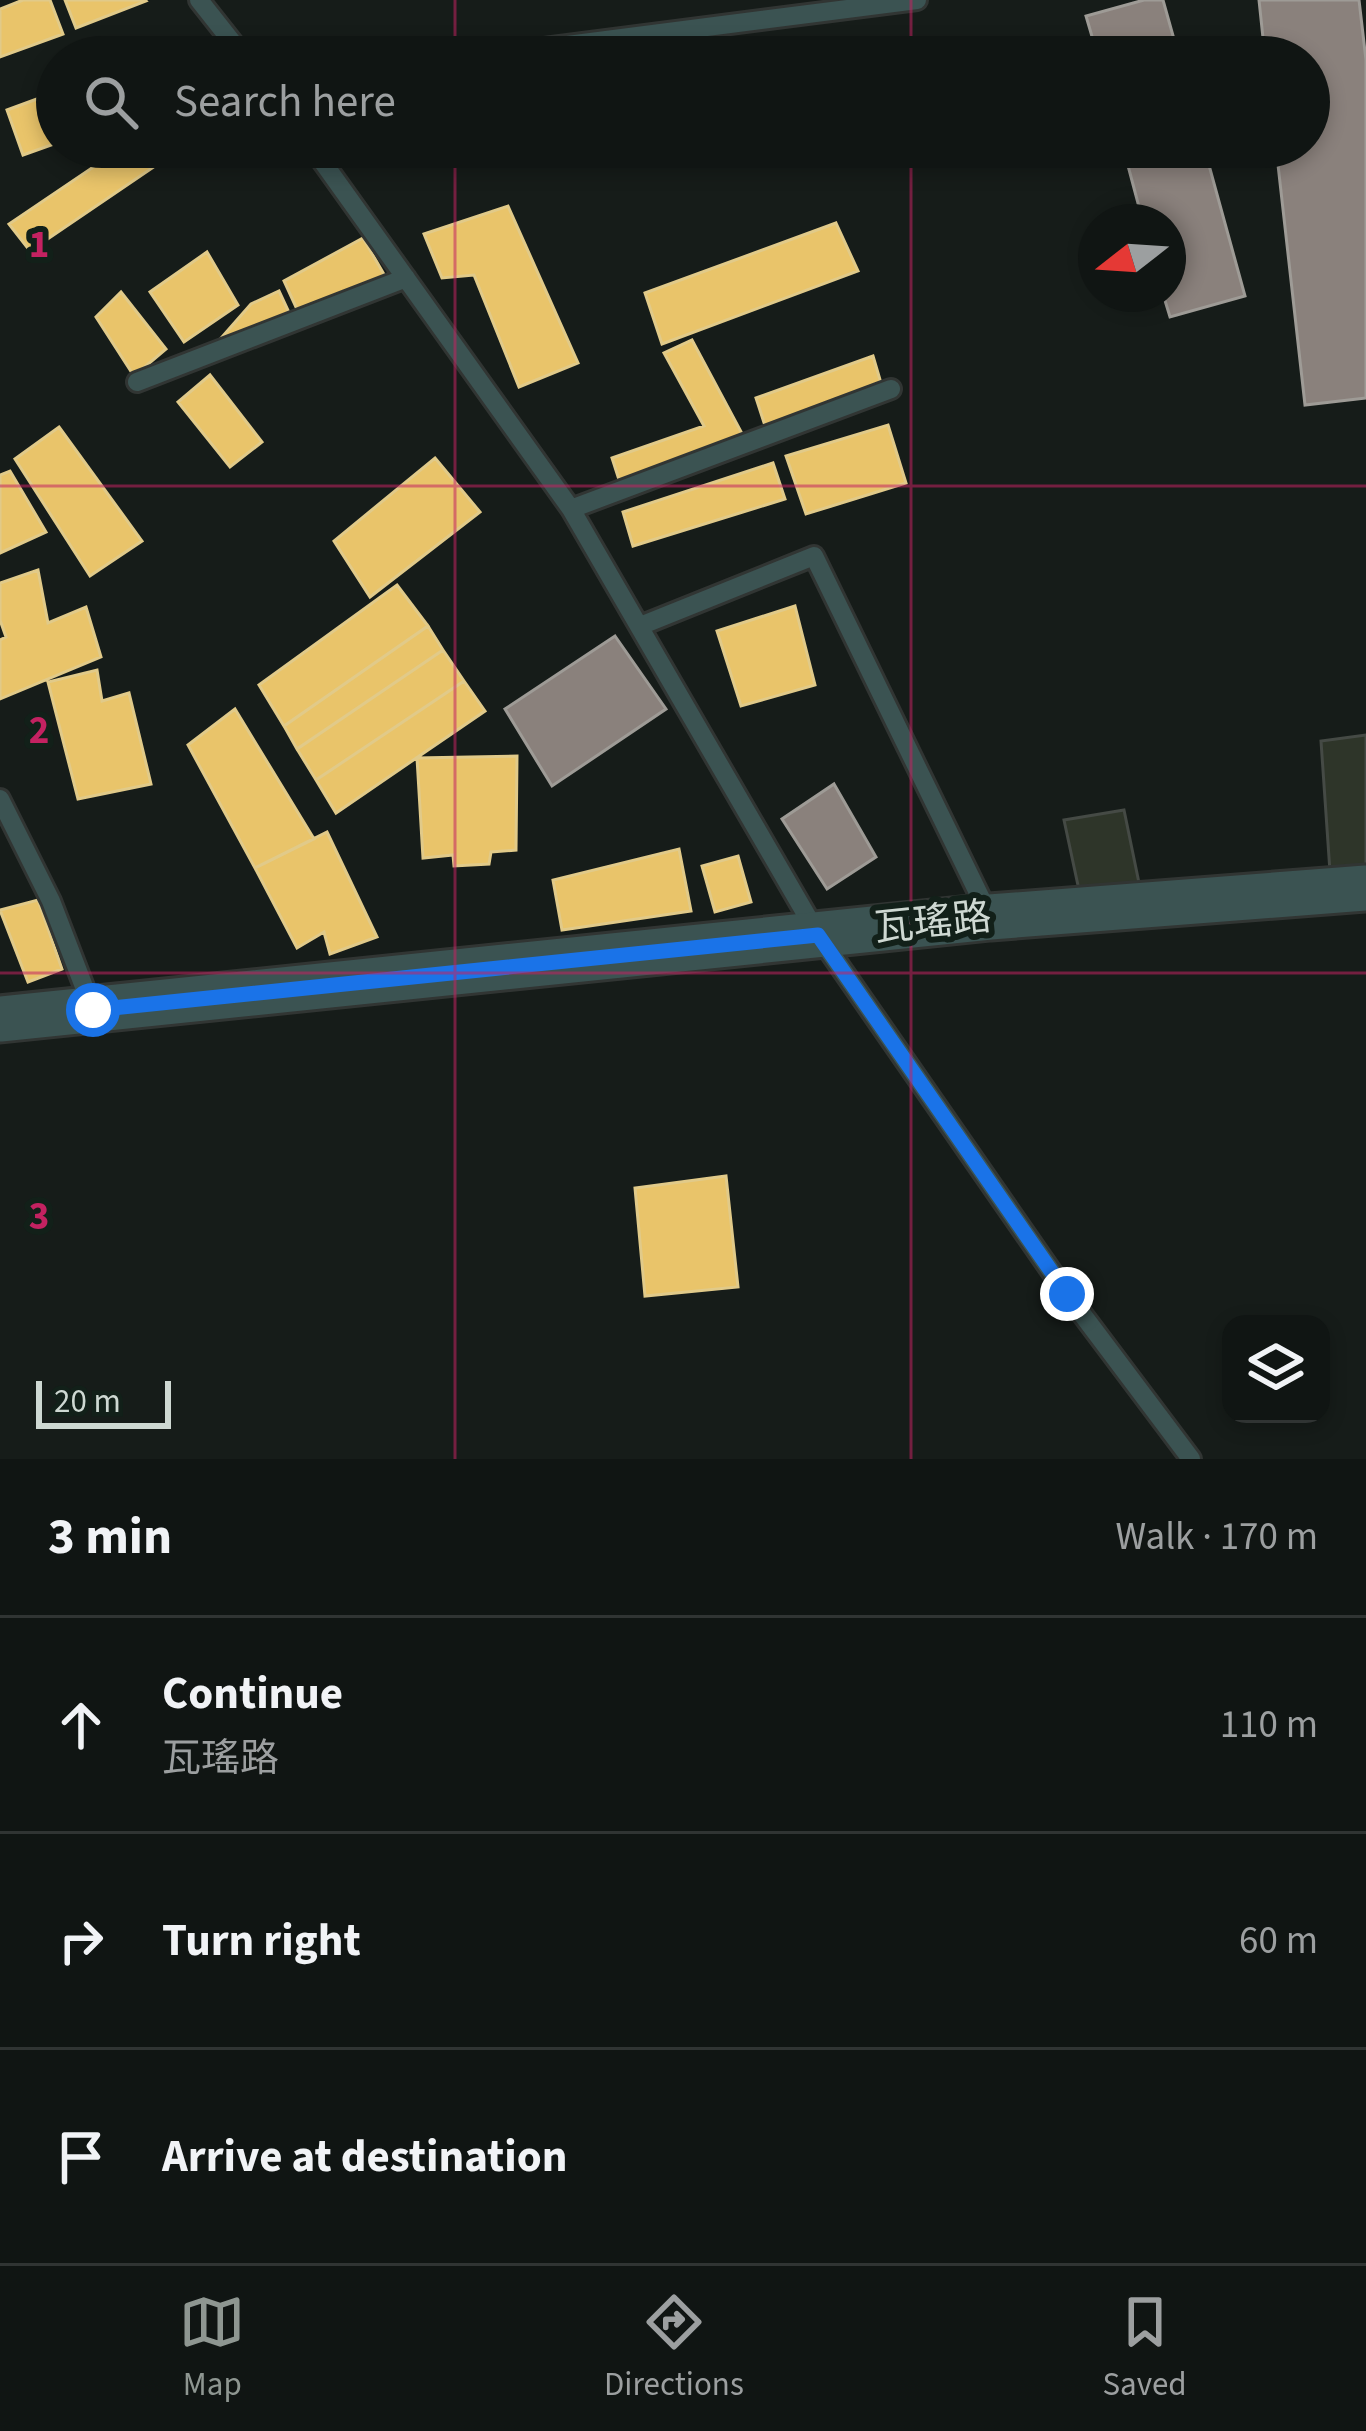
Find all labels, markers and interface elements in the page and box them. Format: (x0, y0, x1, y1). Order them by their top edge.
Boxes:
search box (36, 36, 1330, 168)
icon: search (78, 69, 144, 135)
text: Search here (174, 70, 396, 134)
north arrow (1078, 204, 1186, 312)
text: 1 (29, 217, 49, 273)
text: 2 (29, 703, 49, 759)
street label: 瓦瑤路 (872, 889, 994, 957)
route start (66, 983, 120, 1037)
text: 3 (29, 1189, 49, 1245)
route end (1040, 1267, 1094, 1321)
map controls (1222, 1315, 1330, 1423)
button: layers (1222, 1315, 1330, 1423)
scale bar (36, 1375, 171, 1428)
text: 20 m (54, 1378, 121, 1425)
text: 3 min (48, 1501, 172, 1573)
text: Walk · 170 m (1115, 1509, 1318, 1565)
text: Continue (162, 1662, 343, 1726)
icon: ahead (48, 1692, 114, 1758)
text: 110 m (1220, 1697, 1318, 1753)
text: 瓦瑤路 (162, 1731, 279, 1787)
icon: right (48, 1908, 114, 1974)
text: Turn right (162, 1909, 361, 1973)
text: 60 m (1239, 1913, 1318, 1969)
icon: arrive (48, 2124, 114, 2190)
text: Arrive at destination (162, 2125, 567, 2189)
tab: Map (179, 2289, 245, 2408)
tab: Directions (604, 2289, 744, 2408)
tab: Saved (1102, 2289, 1187, 2408)

